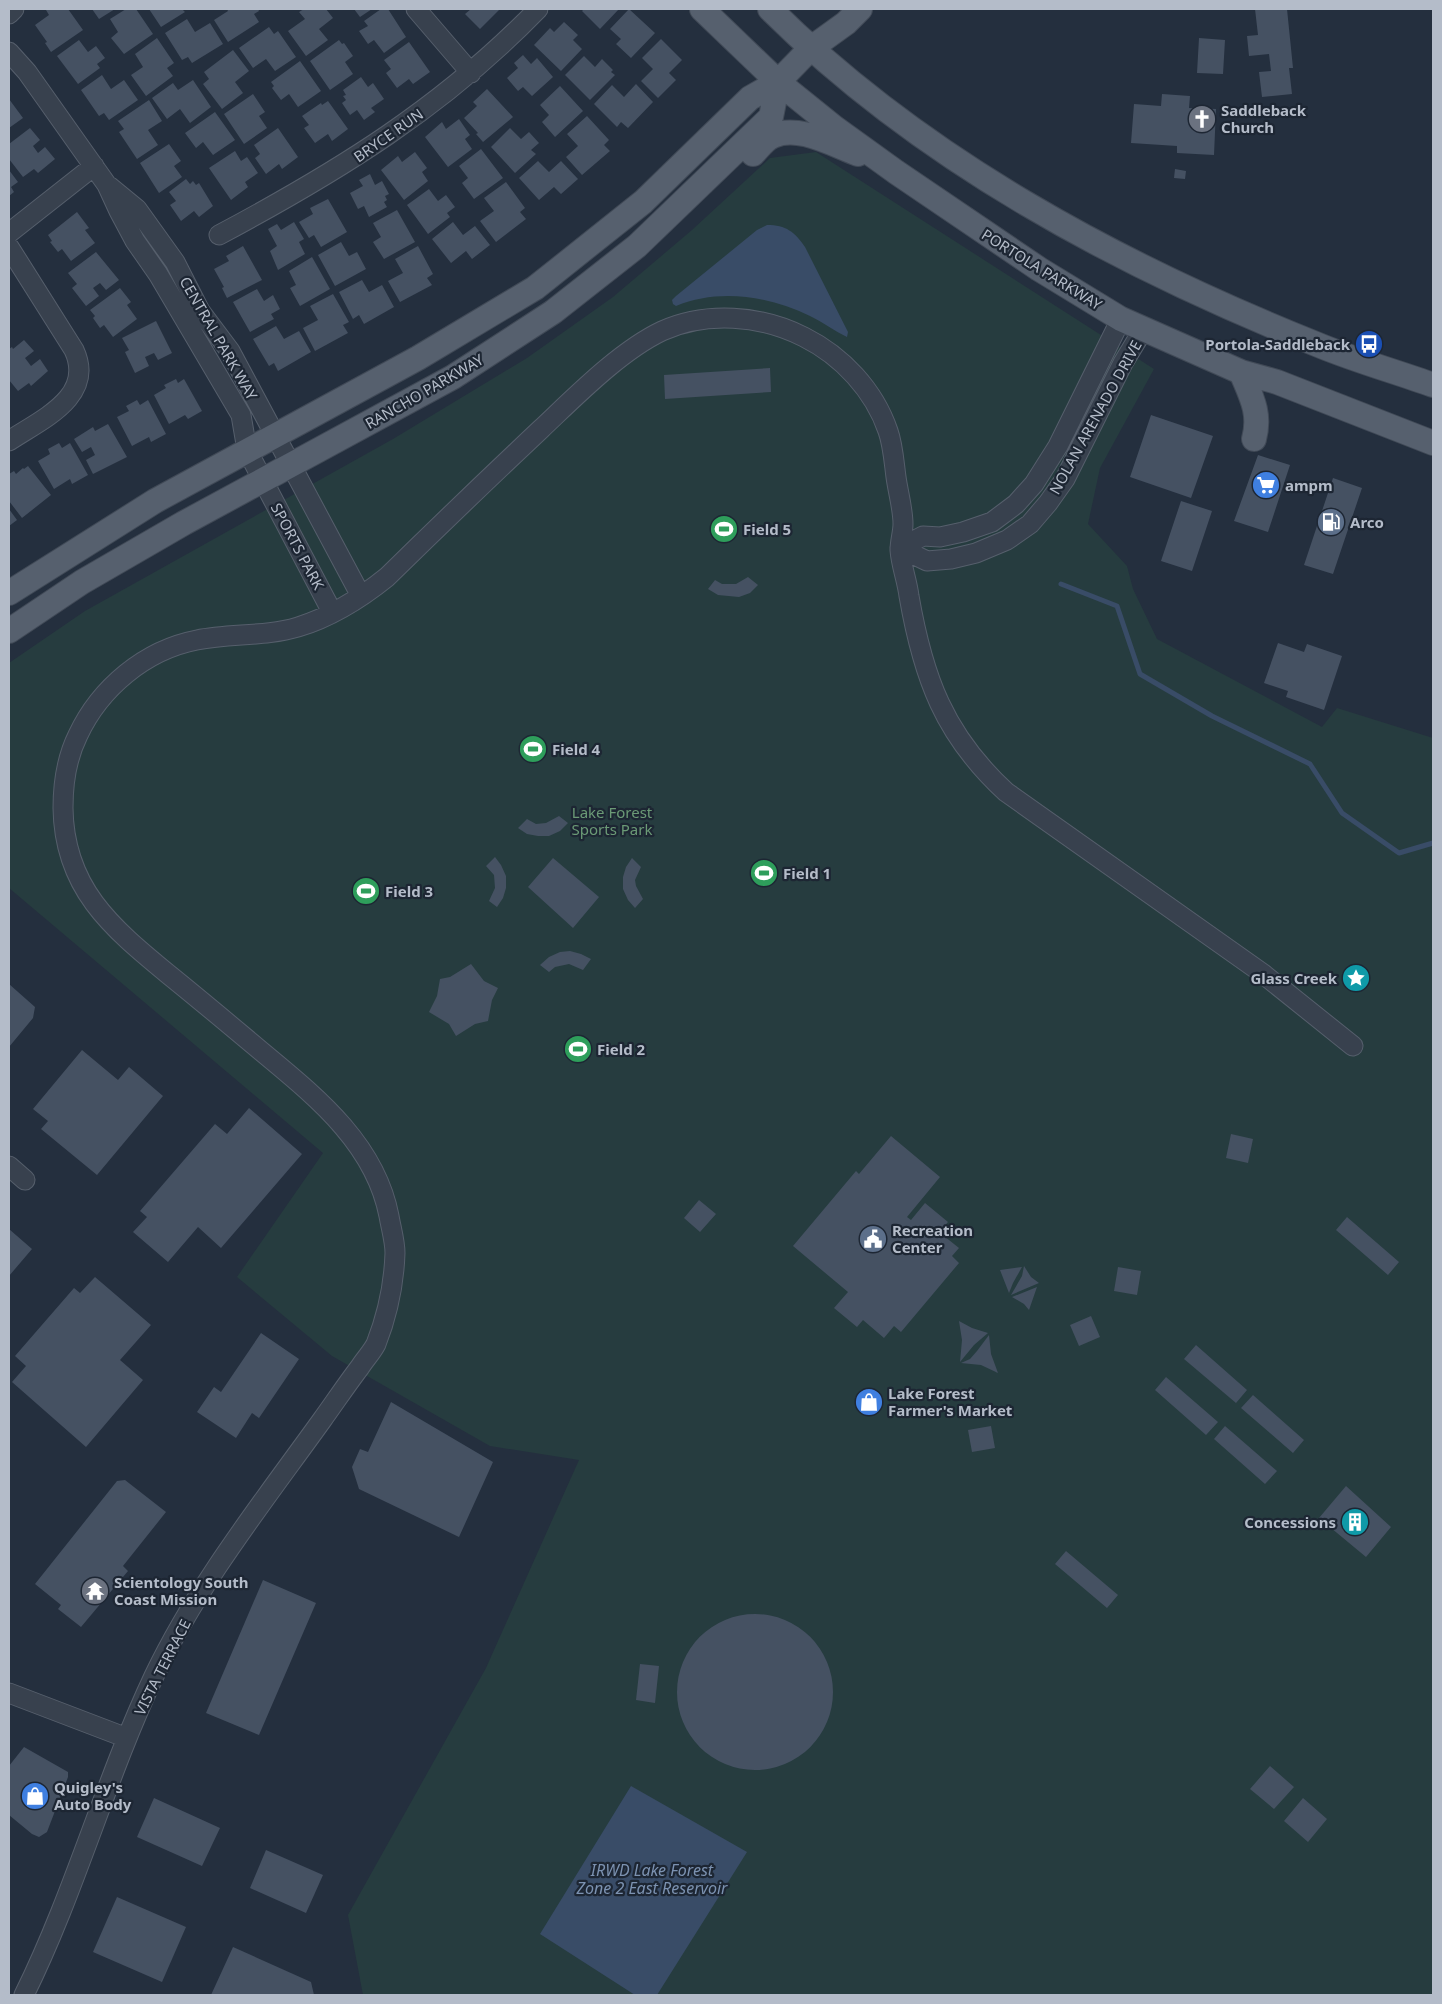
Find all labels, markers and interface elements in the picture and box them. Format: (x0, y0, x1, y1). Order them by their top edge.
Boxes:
place label: Saddleback Church (1221, 100, 1307, 137)
street label: BRYCE RUN (349, 104, 427, 166)
church icon: Saddleback Church (1187, 104, 1217, 134)
street label: PORTOLA PARKWAY (978, 224, 1106, 314)
street label: CENTRAL PARK WAY (176, 273, 263, 404)
bus stop icon: Portola-Saddleback (1354, 329, 1384, 359)
place label: Portola-Saddleback (1205, 334, 1351, 354)
street label: NOLAN ARENADO DRIVE (1044, 336, 1146, 498)
street label: RANCHO PARKWAY (361, 349, 487, 433)
supermarket icon: ampm (1251, 470, 1281, 500)
place label: ampm (1285, 475, 1333, 495)
street label: SPORTS PARK (267, 499, 330, 593)
fuel station icon: Arco (1316, 507, 1346, 537)
place label: Arco (1350, 512, 1384, 532)
sports icon: Field 5 (709, 514, 739, 544)
place label: Field 5 (743, 519, 791, 539)
sports icon: Field 4 (518, 734, 548, 764)
place label: Field 4 (552, 739, 601, 759)
park label: Lake Forest Sports Park (572, 802, 653, 839)
sports icon: Field 1 (749, 858, 779, 888)
place label: Field 1 (783, 863, 831, 883)
sports icon: Field 3 (351, 876, 381, 906)
place label: Field 3 (385, 881, 433, 901)
place icon: Glass Creek (1341, 963, 1371, 993)
place label: Glass Creek (1250, 968, 1338, 988)
sports icon: Field 2 (563, 1034, 593, 1064)
place label: Field 2 (597, 1039, 646, 1059)
place label: Recreation Center (892, 1220, 973, 1257)
public building icon: Recreation Center (858, 1224, 888, 1254)
place label: Lake Forest Farmer's Market (888, 1383, 1013, 1420)
shop icon: Lake Forest Farmer's Market (854, 1387, 884, 1417)
building icon: Concessions (1340, 1507, 1370, 1537)
place label: Concessions (1244, 1512, 1336, 1532)
place label: Scientology South Coast Mission (114, 1572, 249, 1609)
temple icon: Scientology South Coast Mission (80, 1576, 110, 1606)
street label: VISTA TERRACE (129, 1615, 195, 1719)
place label: Quigley's Auto Body (54, 1777, 132, 1814)
shop icon: Quigley's Auto Body (20, 1781, 50, 1811)
water label: IRWD Lake Forest Zone 2 East Reservoir (576, 1859, 728, 1899)

